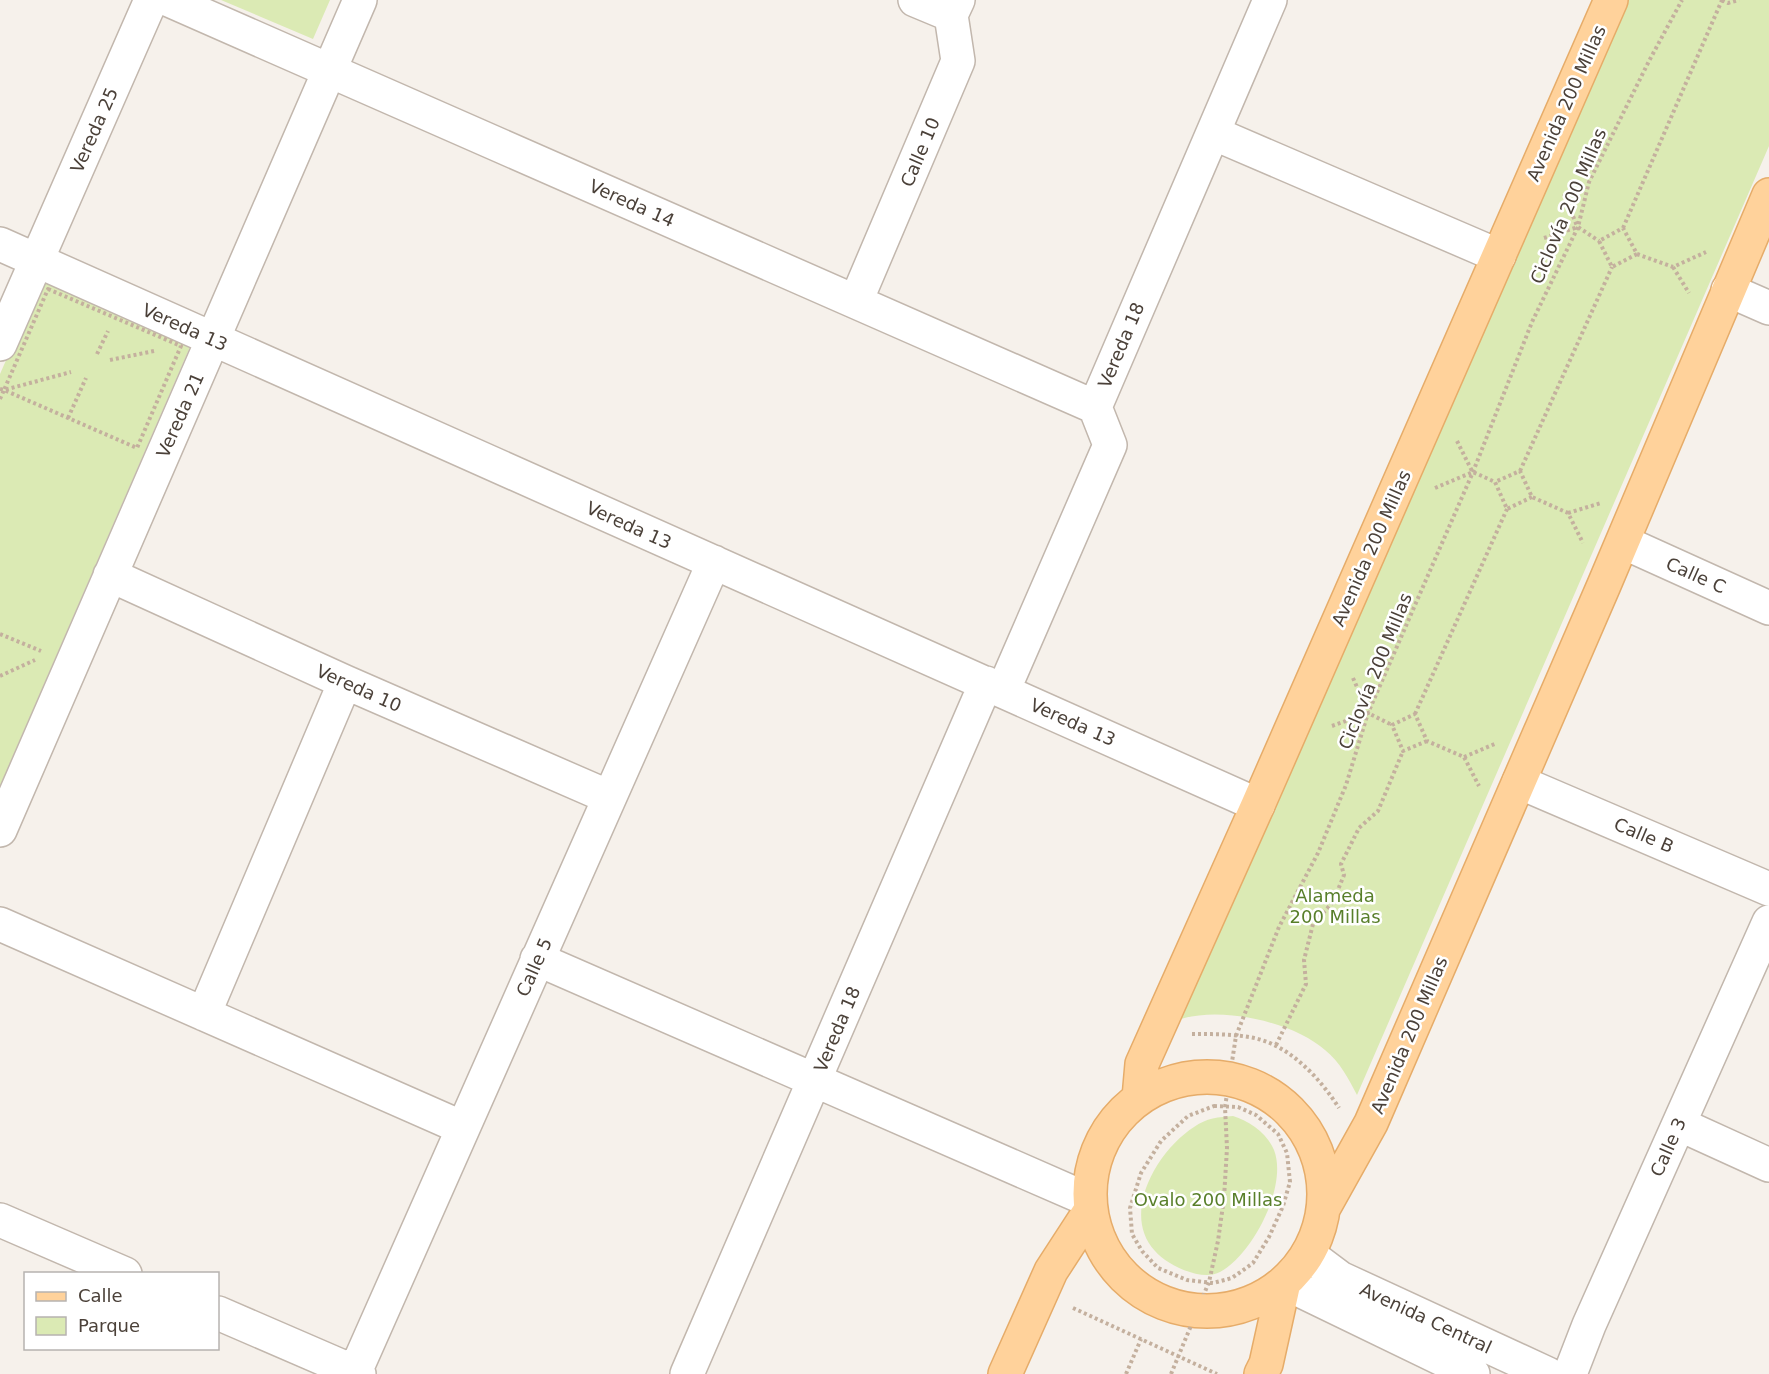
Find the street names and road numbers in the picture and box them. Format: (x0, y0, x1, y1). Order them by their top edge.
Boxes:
street label: Avenida 200 Millas (1522, 22, 1610, 184)
street label: Vereda 25 (66, 84, 122, 176)
street label: Calle 10 (896, 114, 944, 190)
street label: Ciclovía 200 Millas (1526, 125, 1610, 287)
street label: Vereda 14 (586, 175, 678, 231)
street label: Vereda 13 (139, 299, 231, 355)
street label: Vereda 18 (1094, 299, 1148, 391)
street label: Vereda 21 (152, 369, 208, 461)
street label: Avenida 200 Millas (1327, 467, 1415, 629)
street label: Vereda 13 (583, 497, 675, 553)
street label: Calle C (1663, 553, 1729, 597)
street label: Ciclovía 200 Millas (1334, 590, 1416, 752)
street label: Vereda 10 (313, 660, 405, 716)
street label: Vereda 13 (1027, 694, 1119, 750)
street label: Calle B (1611, 813, 1677, 857)
street label: Calle 5 (512, 934, 556, 1000)
street label: Avenida 200 Millas (1366, 953, 1452, 1117)
street label: Vereda 18 (810, 983, 864, 1075)
street label: Calle 3 (1646, 1114, 1690, 1180)
street label: Avenida Central (1357, 1278, 1495, 1358)

